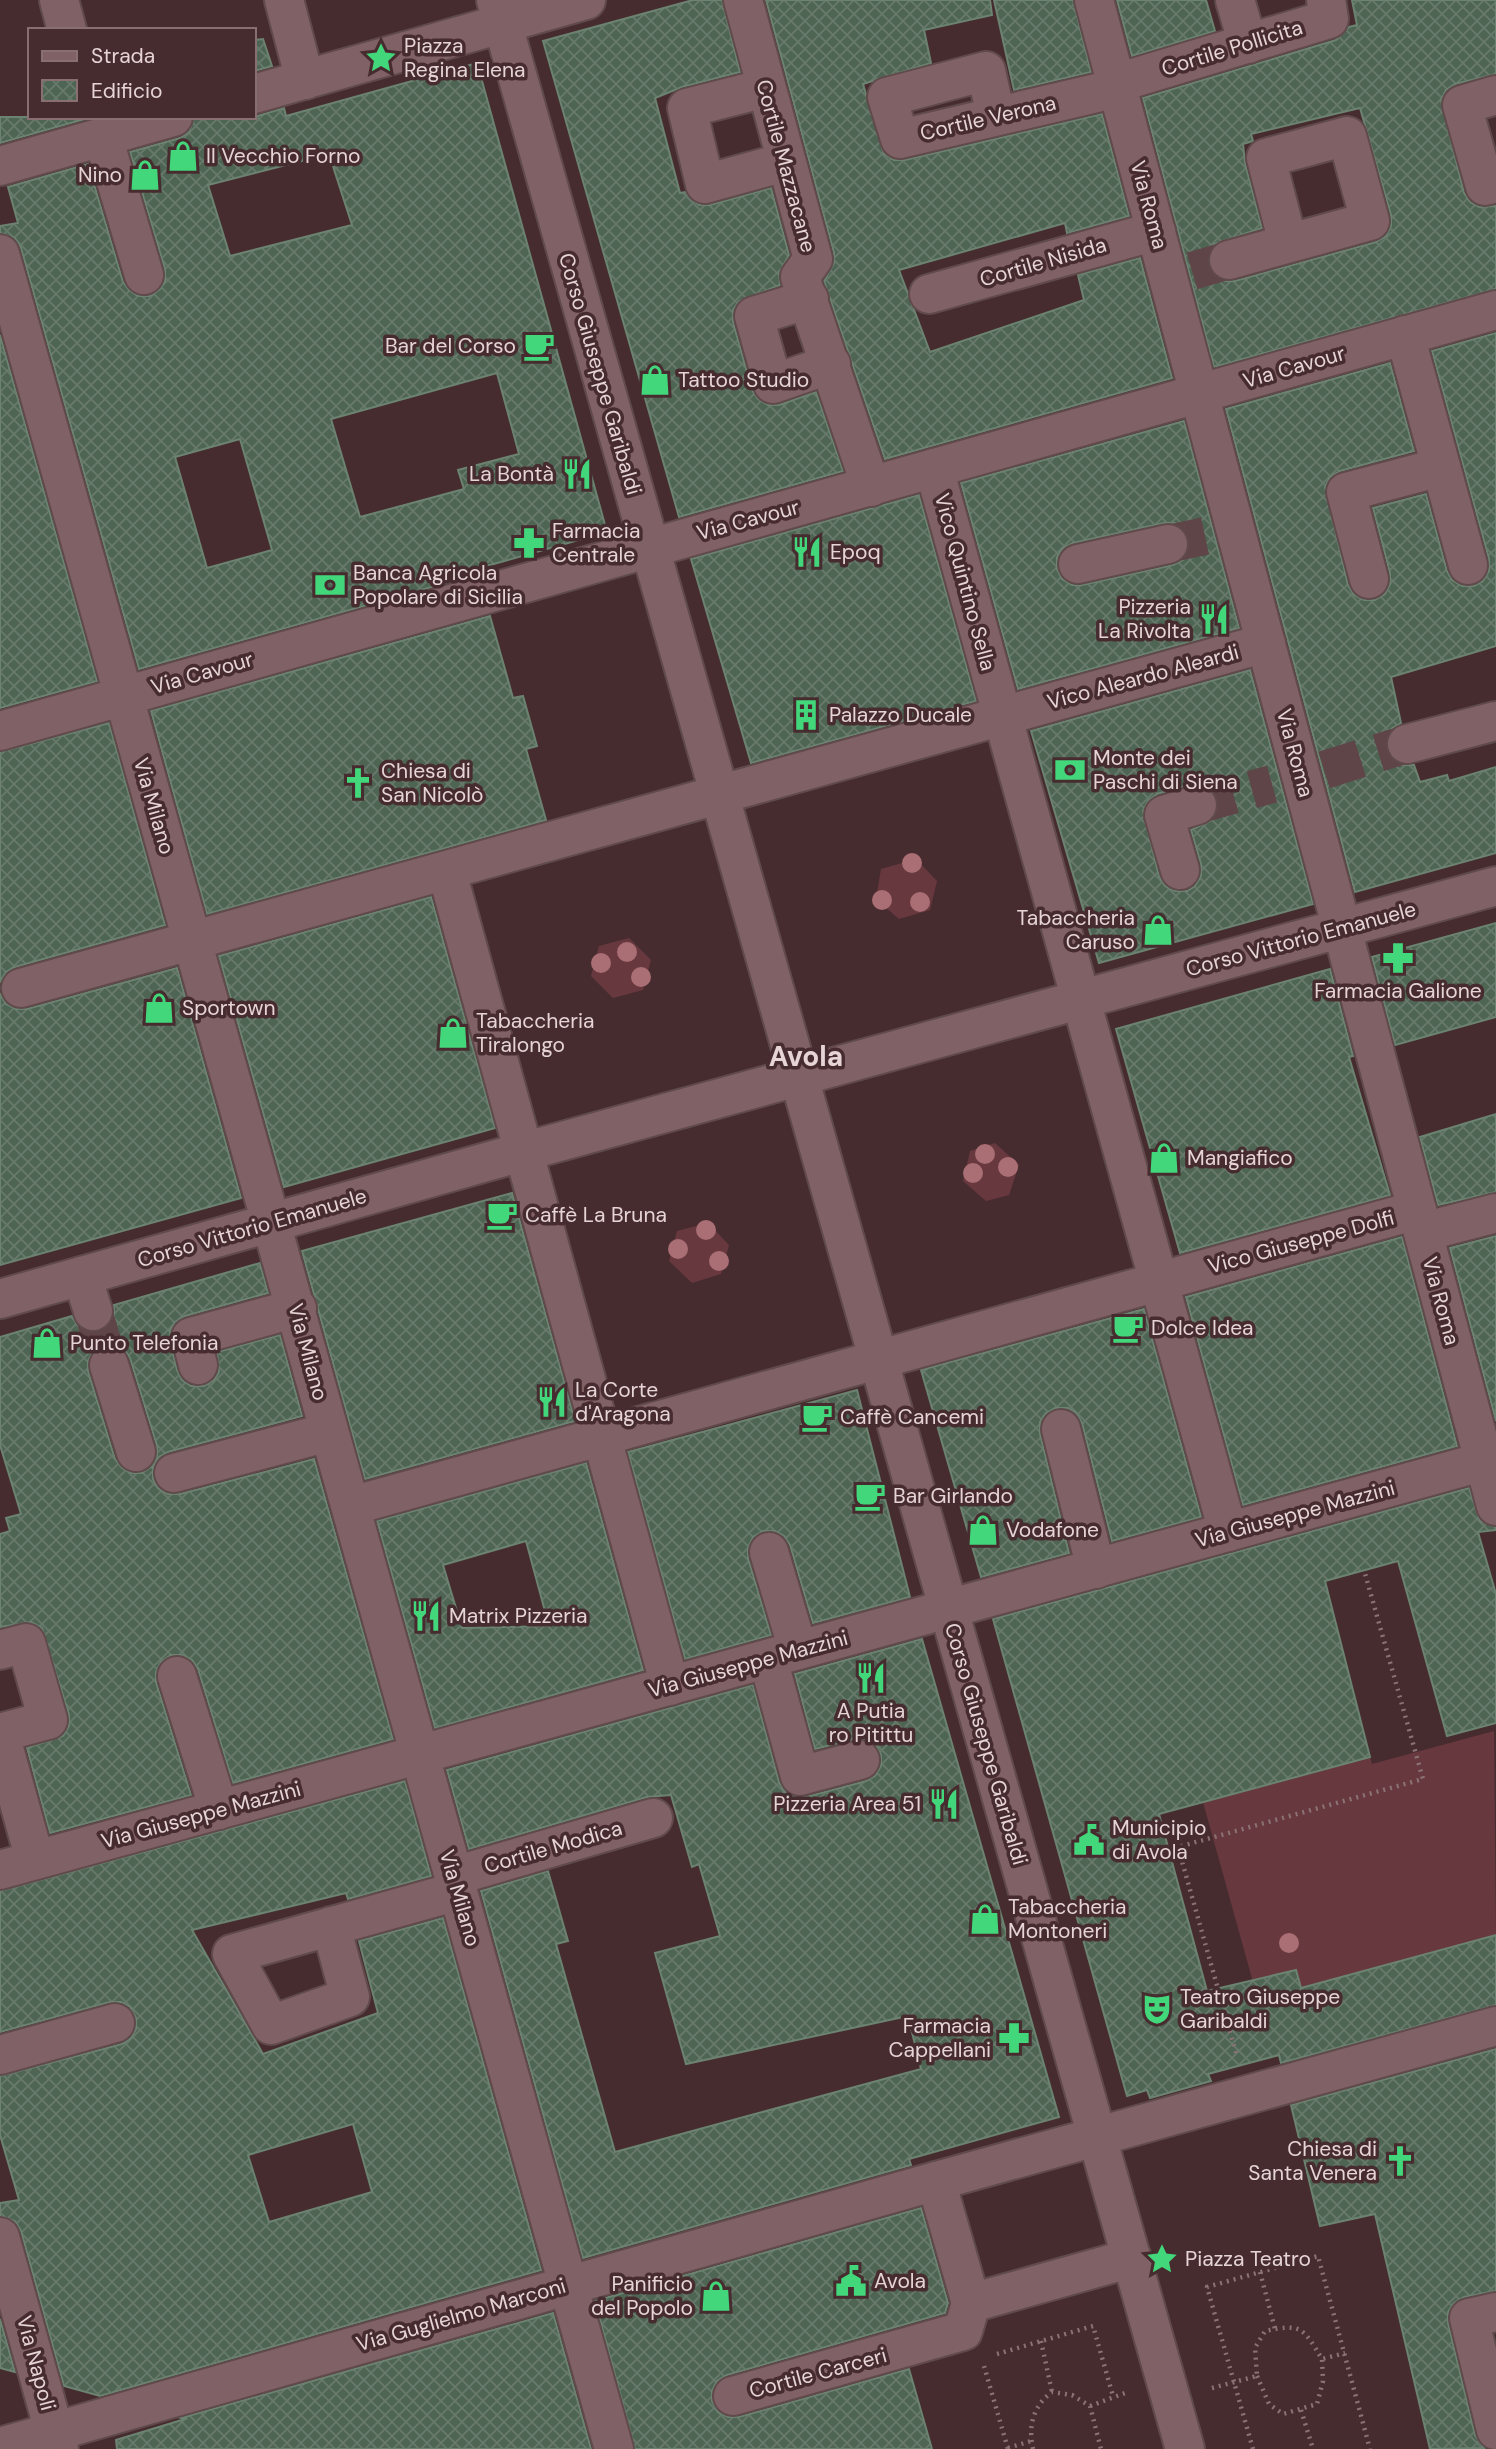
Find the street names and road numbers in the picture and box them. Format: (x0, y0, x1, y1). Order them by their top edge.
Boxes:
street label: Cortile Pollicita (1158, 13, 1306, 83)
street label: Cortile Mazzacane (749, 76, 823, 256)
street label: Cortile Verona (917, 89, 1059, 147)
street label: Via Roma (1124, 158, 1174, 252)
street label: Cortile Nisida (976, 231, 1110, 293)
street label: Corso Giuseppe Garibaldi (552, 250, 648, 498)
street label: Via Cavour (1240, 339, 1349, 395)
street label: Vico Quintino Sella (928, 490, 1002, 674)
street label: Via Cavour (694, 493, 803, 547)
street label: Vico Aleardo Aleardi (1044, 638, 1242, 716)
street label: Via Cavour (148, 645, 257, 701)
street label: Via Roma (1270, 706, 1320, 800)
street label: Via Milano (127, 754, 181, 858)
street label: Corso Vittorio Emanuele (1183, 895, 1419, 983)
street label: Corso Vittorio Emanuele (134, 1182, 370, 1274)
street label: Vico Giuseppe Dolfi (1205, 1204, 1397, 1280)
street label: Via Roma (1416, 1254, 1466, 1348)
street label: Via Milano (282, 1300, 334, 1404)
street label: Via Giuseppe Mazzini (1192, 1474, 1398, 1554)
street label: Corso Giuseppe Garibaldi (938, 1620, 1034, 1868)
street label: Via Giuseppe Mazzini (645, 1624, 851, 1704)
street label: Via Giuseppe Mazzini (98, 1775, 304, 1855)
street label: Cortile Modica (481, 1814, 625, 1880)
street label: Via Milano (433, 1846, 487, 1950)
street label: Via Guglielmo Marconi (353, 2272, 569, 2358)
street label: Via Napoli (10, 2312, 62, 2414)
street label: Cortile Carceri (746, 2341, 890, 2405)

